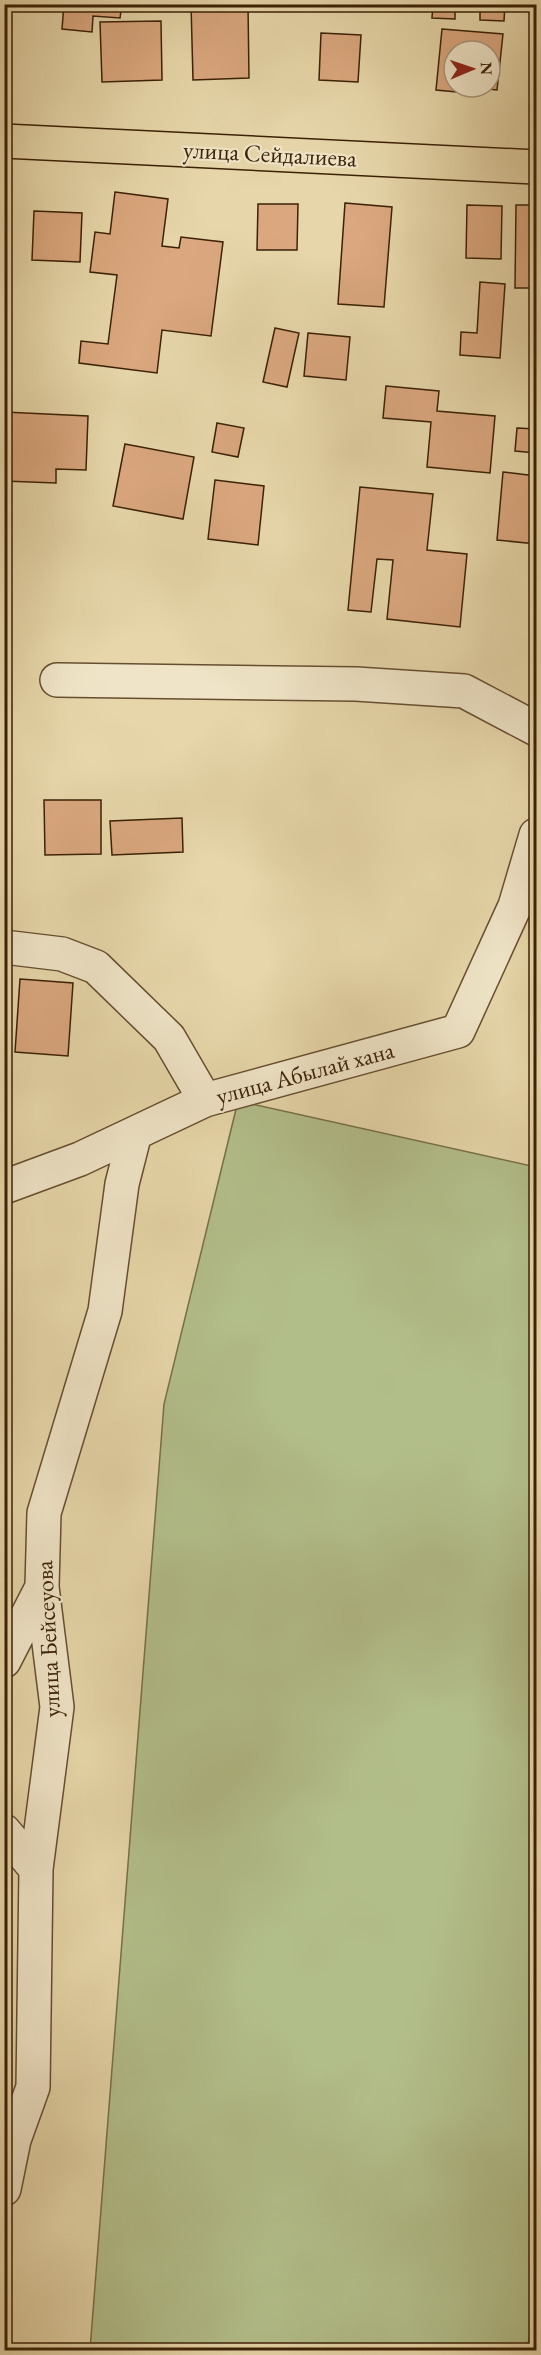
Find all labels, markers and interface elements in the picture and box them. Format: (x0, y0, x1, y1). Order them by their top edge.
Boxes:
north arrow (442, 39, 502, 99)
text: N (476, 62, 497, 75)
street label: улица Сейдалиева (182, 133, 358, 174)
street label: улица Абылай хана (212, 1034, 398, 1111)
street label: улица Бейсеуова (28, 1559, 67, 1718)

